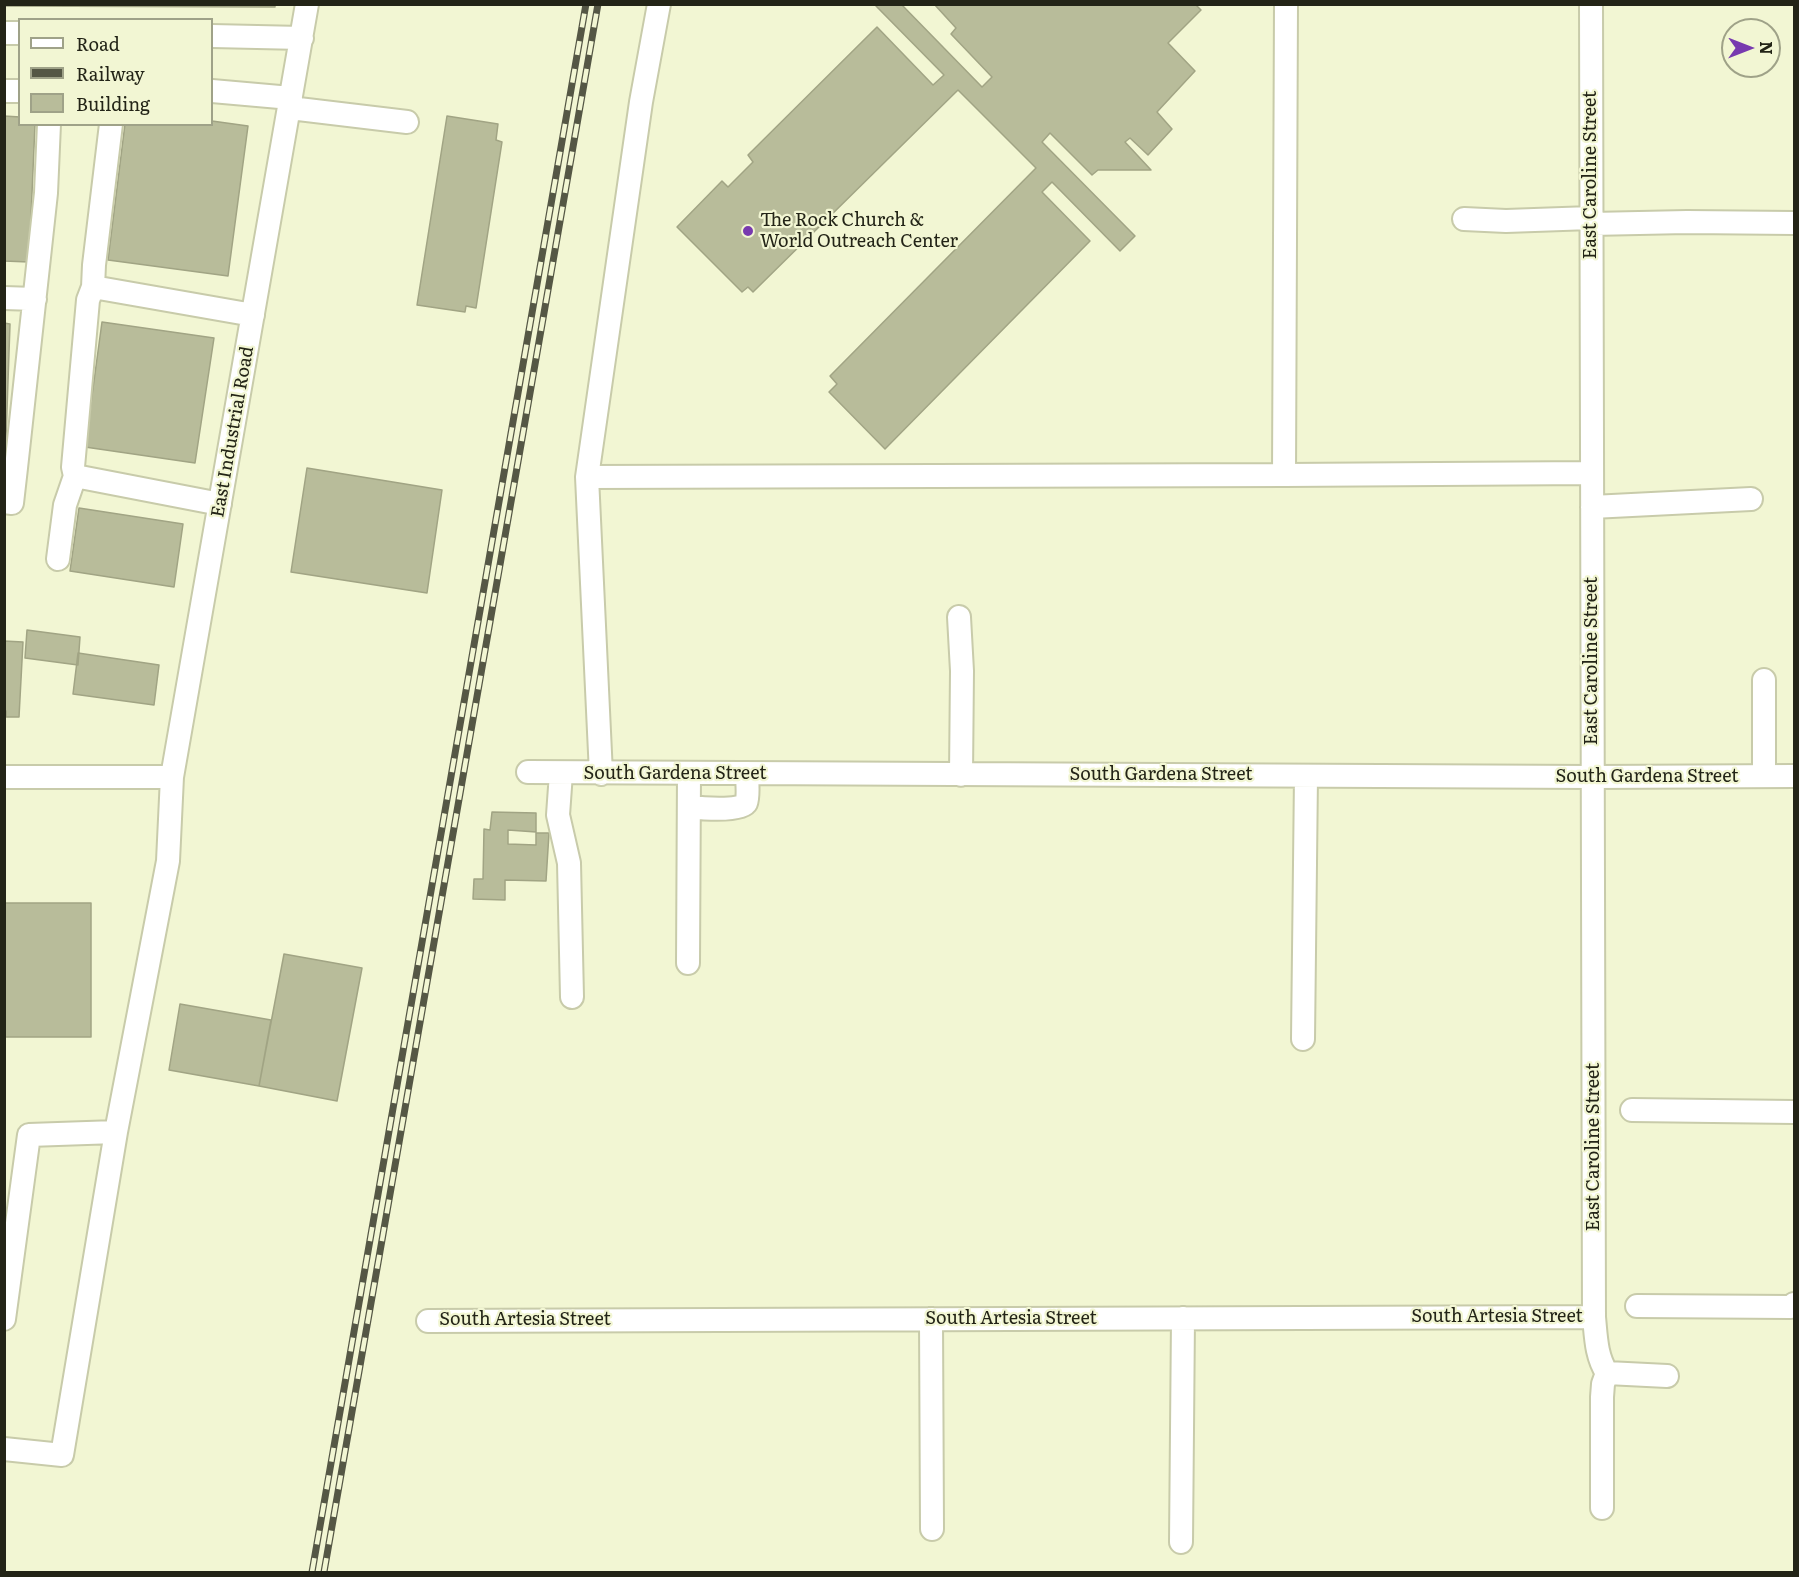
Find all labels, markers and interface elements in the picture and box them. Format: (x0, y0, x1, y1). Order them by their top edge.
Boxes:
legend (18, 18, 213, 126)
north arrow (1721, 18, 1781, 78)
text: Road (76, 30, 120, 57)
text: N (1755, 41, 1779, 55)
text: Railway (76, 60, 145, 87)
text: Building (76, 90, 150, 117)
street label: East Caroline Street (1580, 91, 1602, 259)
place label: The Rock Church & World Outreach Center (760, 210, 958, 252)
marker: The Rock Church & World Outreach Center (741, 224, 755, 238)
street label: East Industrial Road (207, 345, 259, 519)
street label: East Caroline Street (1581, 577, 1603, 745)
street label: South Gardena Street (584, 763, 766, 785)
street label: South Gardena Street (1070, 764, 1252, 786)
street label: South Gardena Street (1556, 766, 1738, 788)
street label: East Caroline Street (1583, 1063, 1605, 1231)
street label: South Artesia Street (1411, 1306, 1583, 1328)
street label: South Artesia Street (925, 1308, 1097, 1330)
street label: South Artesia Street (439, 1309, 611, 1331)

